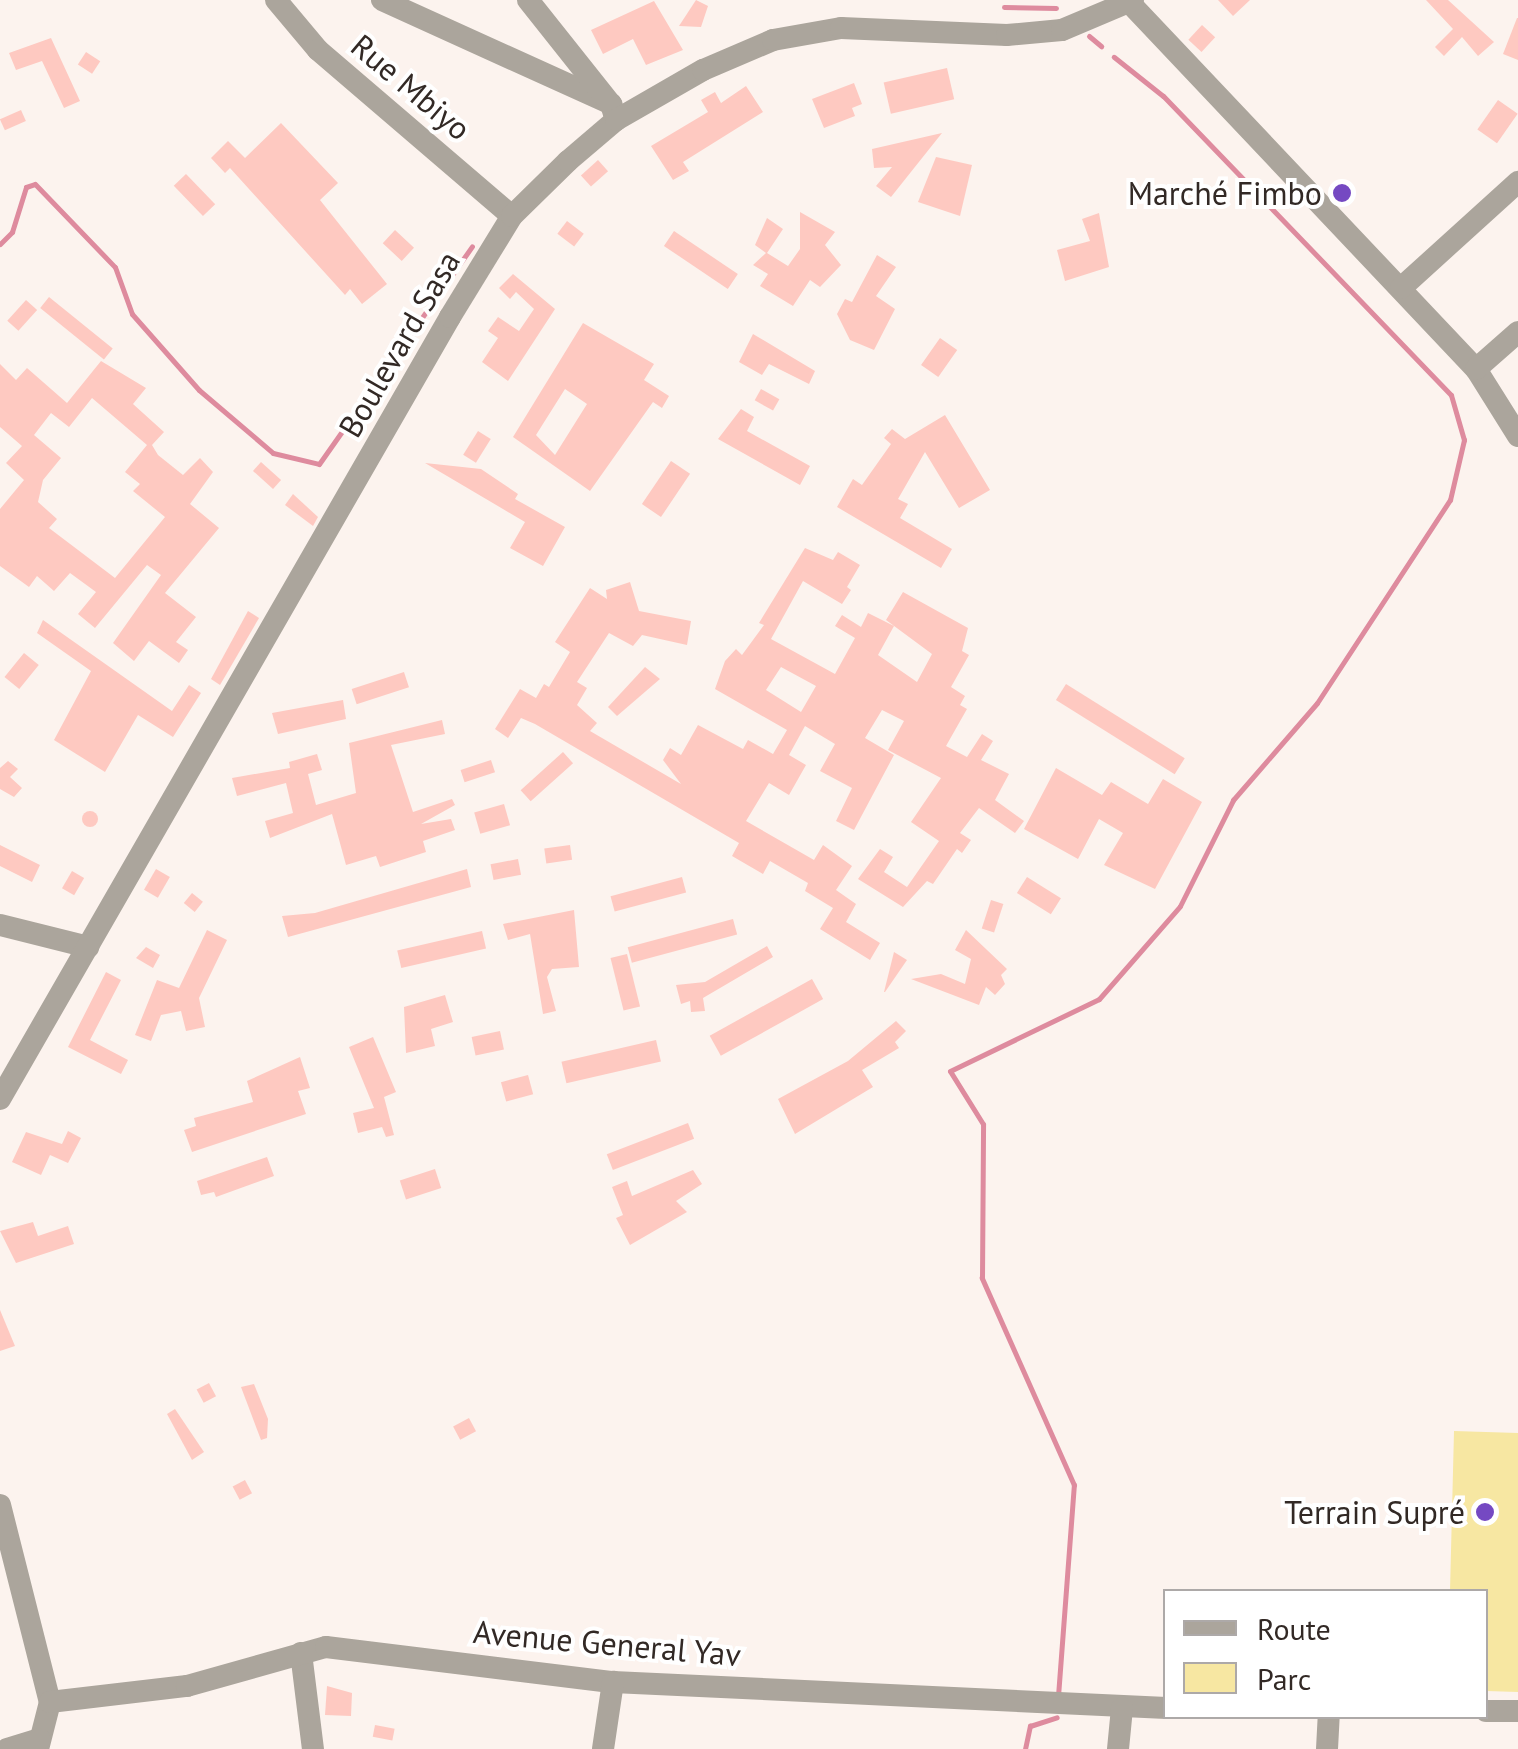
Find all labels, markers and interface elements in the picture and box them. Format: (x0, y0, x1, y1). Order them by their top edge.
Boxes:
street label: Rue Mbiyo (344, 26, 478, 148)
place label: Marché Fimbo (1128, 174, 1322, 212)
marker: Marché Fimbo (1331, 182, 1353, 204)
street label: Boulevard Sasa (330, 244, 468, 444)
place label: Terrain Supré (1284, 1493, 1465, 1531)
marker: Terrain Supré (1474, 1501, 1496, 1523)
legend (1163, 1589, 1488, 1719)
text: Route (1257, 1609, 1331, 1648)
street label: Avenue General Yav (471, 1612, 743, 1674)
text: Parc (1257, 1659, 1311, 1698)

